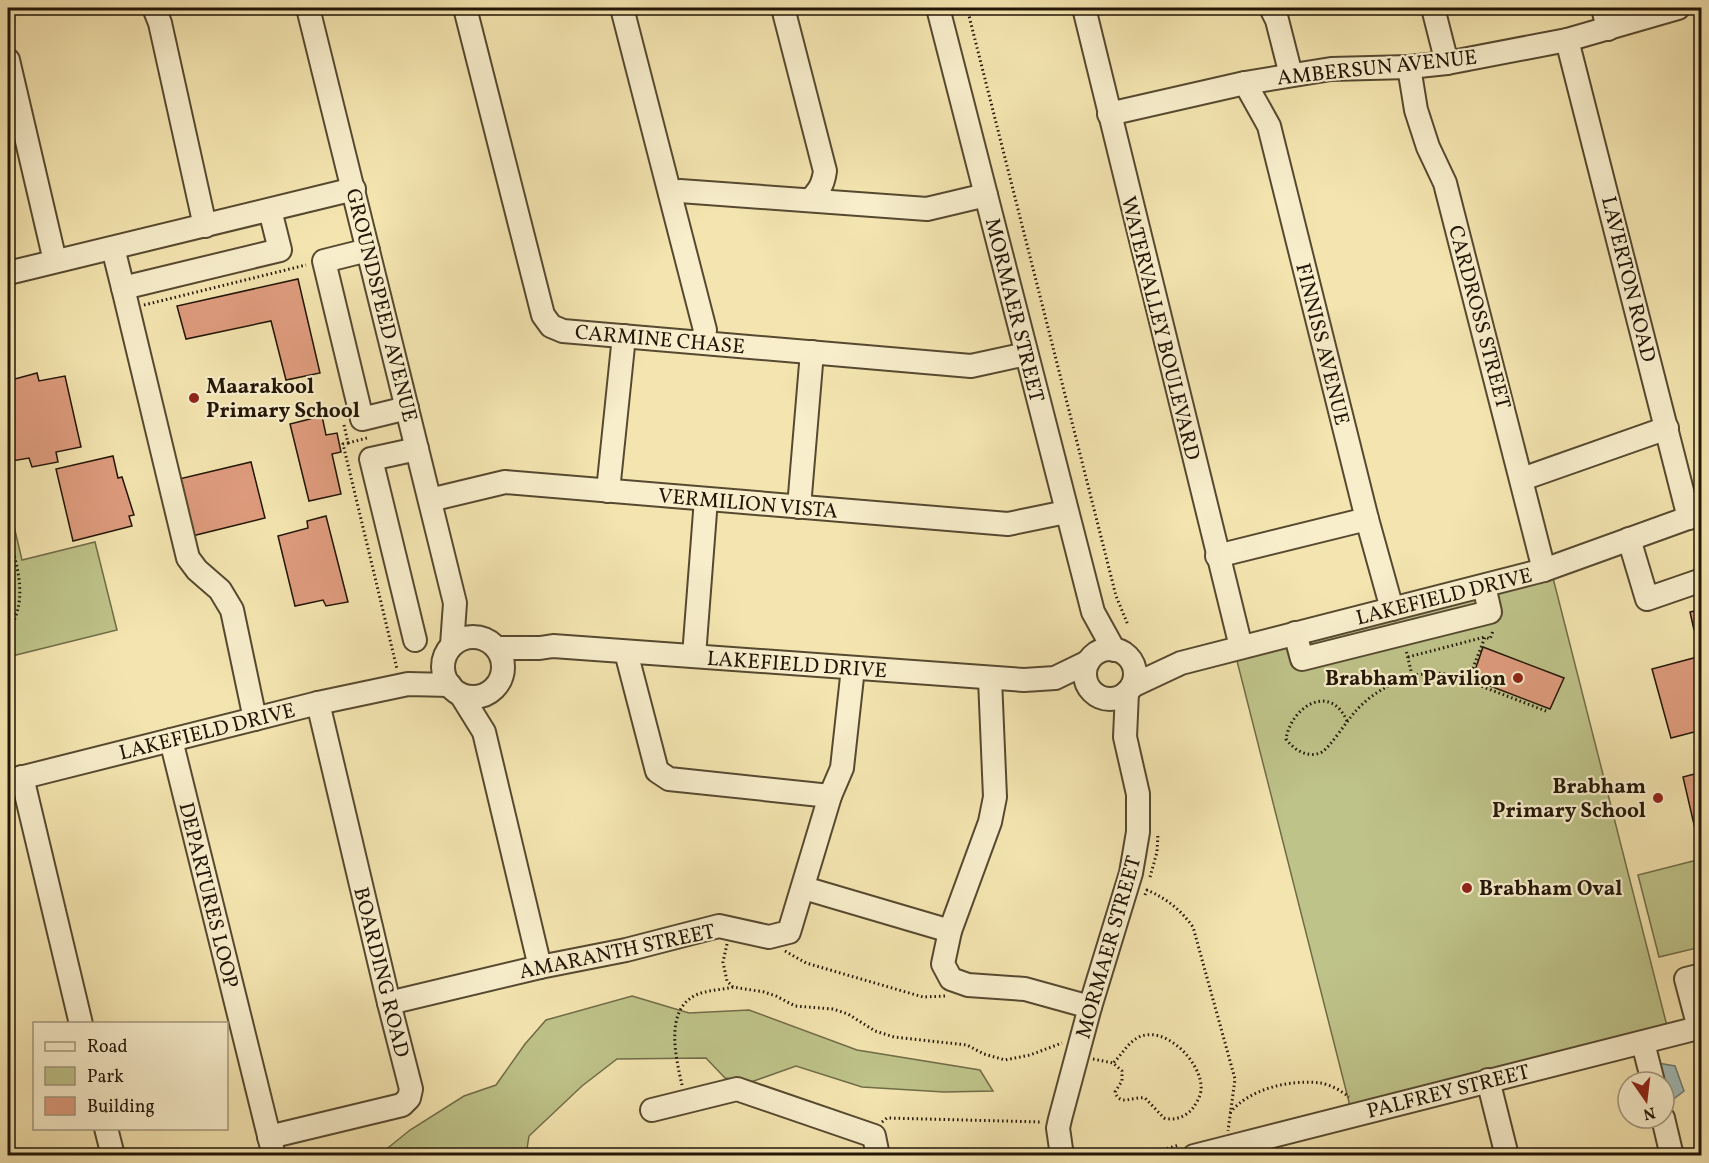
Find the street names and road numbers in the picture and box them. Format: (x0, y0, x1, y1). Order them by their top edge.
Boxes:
street label: AMBERSUN AVENUE (1276, 44, 1479, 93)
street label: GROUNDSPEED AVENUE (337, 186, 424, 425)
street label: WATERVALLEY BOULEVARD (1113, 193, 1206, 463)
street label: LAVERTON ROAD (1593, 193, 1662, 365)
street label: MORMAER STREET (977, 215, 1050, 405)
street label: CARDROSS STREET (1440, 222, 1517, 412)
street label: FINNISS AVENUE (1287, 260, 1356, 429)
street label: CARMINE CHASE (574, 319, 746, 362)
street label: VERMILION VISTA (657, 482, 839, 527)
street label: LAKEFIELD DRIVE (1353, 562, 1536, 633)
street label: LAKEFIELD DRIVE (706, 645, 888, 686)
street label: LAKEFIELD DRIVE (116, 697, 299, 768)
street label: DEPARTURES LOOP (170, 799, 245, 991)
street label: MORMAER STREET (1069, 853, 1149, 1042)
street label: BOARDING ROAD (345, 884, 416, 1061)
street label: AMARANTH STREET (517, 918, 718, 987)
street label: PALFREY STREET (1364, 1058, 1533, 1127)

